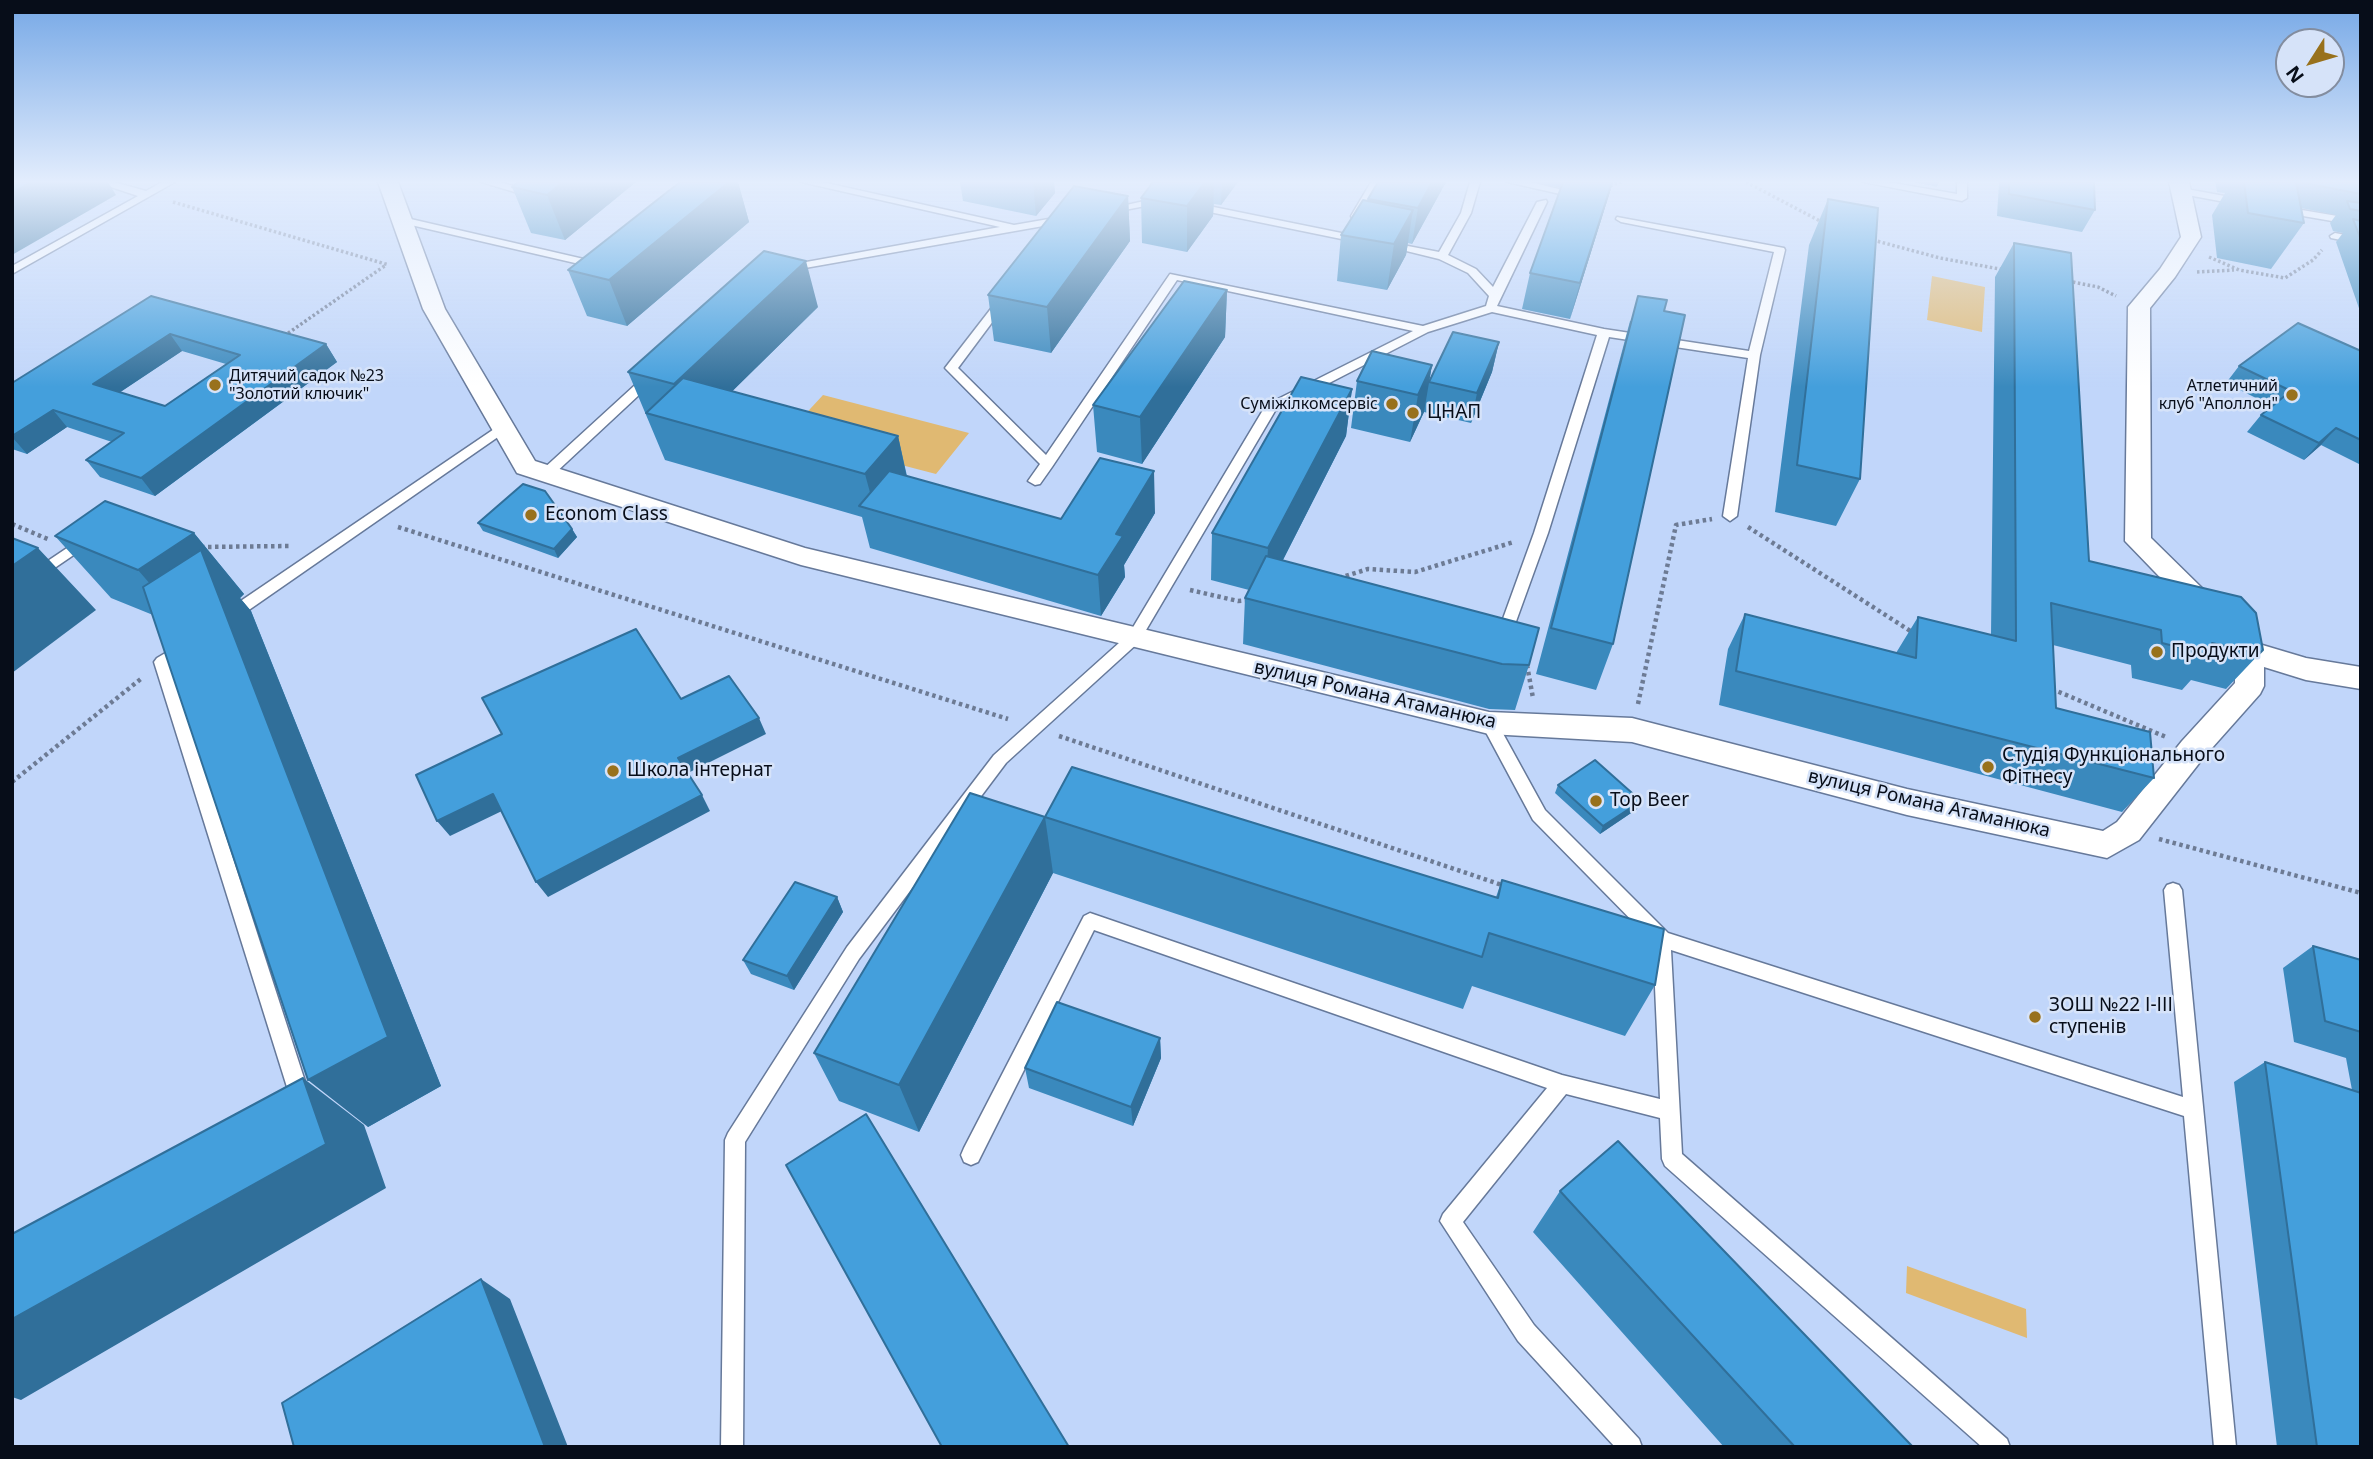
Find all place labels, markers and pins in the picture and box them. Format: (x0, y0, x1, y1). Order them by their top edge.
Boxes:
place label: Дитячий садок №23 "Золотий ключик" (229, 366, 384, 404)
place label: Атлетичний клуб "Аполлон" (2159, 376, 2278, 414)
marker: Дитячий садок №23 "Золотий ключик" (207, 377, 223, 393)
marker: Атлетичний клуб "Аполлон" (2284, 387, 2300, 403)
place label: Суміжілкомсервіс (1240, 394, 1378, 414)
marker: Суміжілкомсервіс (1384, 396, 1400, 412)
place label: ЦНАП (1427, 402, 1481, 424)
marker: ЦНАП (1405, 405, 1421, 421)
place label: Econom Class (545, 504, 668, 526)
marker: Econom Class (523, 507, 539, 523)
place label: Продукти (2171, 641, 2260, 663)
marker: Продукти (2149, 644, 2165, 660)
place label: Студія Функціонального Фітнесу (2002, 745, 2225, 789)
marker: Студія Функціонального Фітнесу (1980, 759, 1996, 775)
place label: Школа інтернат (627, 760, 772, 782)
marker: Школа інтернат (605, 763, 621, 779)
place label: Top Beer (1610, 790, 1689, 812)
marker: Top Beer (1588, 793, 1604, 809)
place label: ЗОШ №22 І-ІІІ ступенів (2049, 995, 2173, 1039)
marker: ЗОШ №22 І-ІІІ ступенів (2027, 1009, 2043, 1025)

